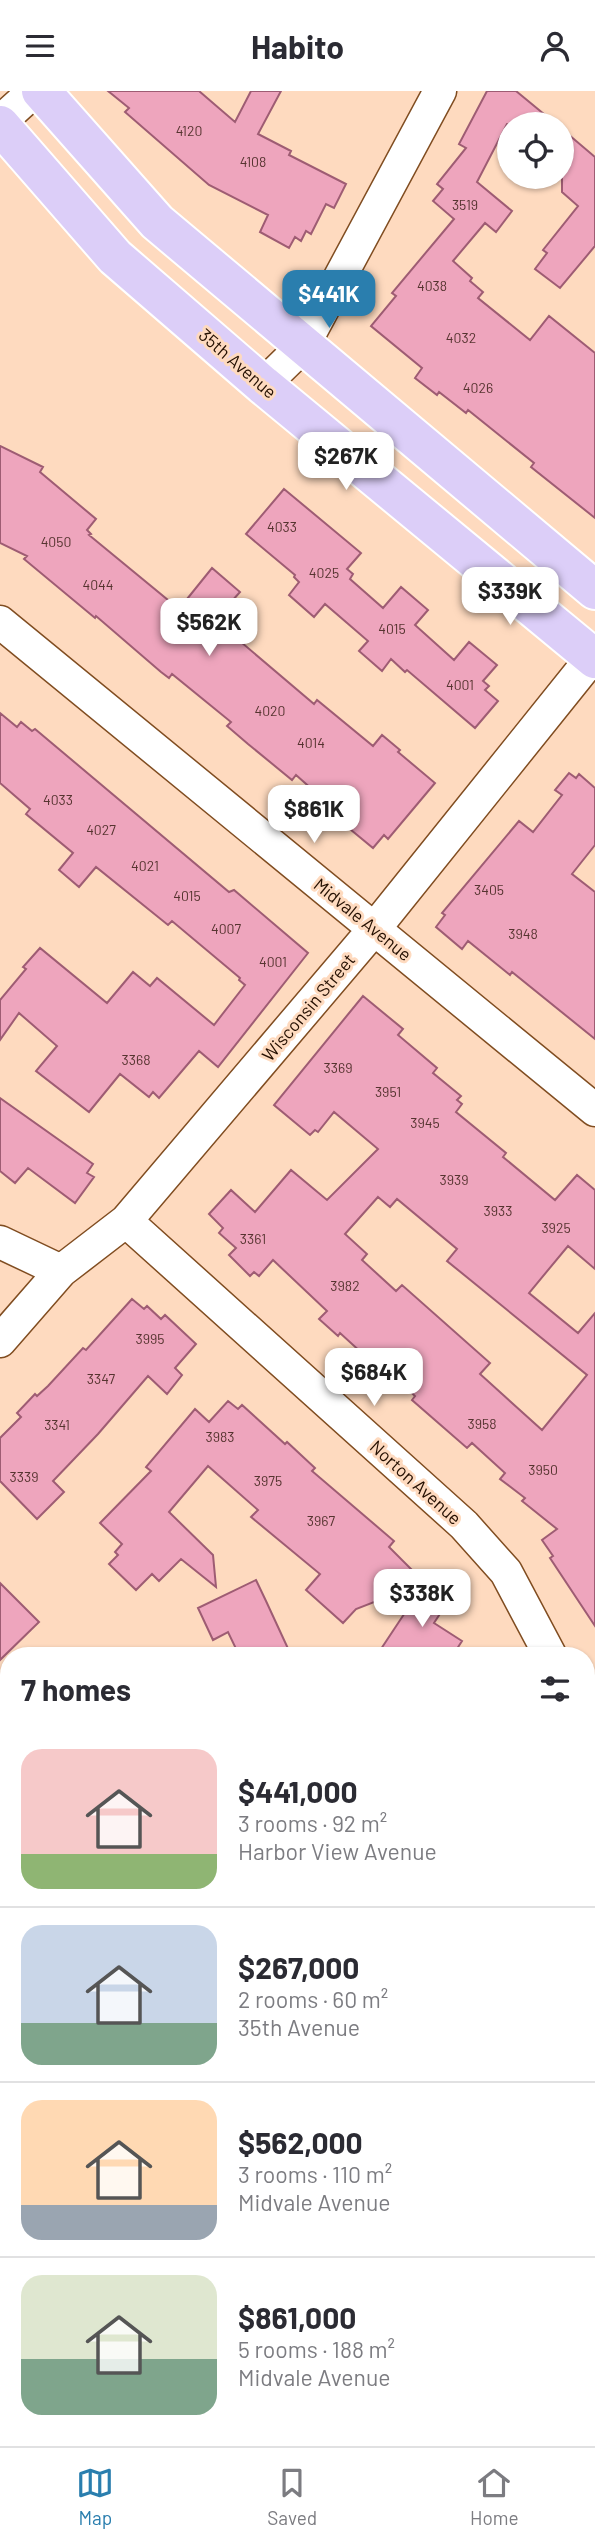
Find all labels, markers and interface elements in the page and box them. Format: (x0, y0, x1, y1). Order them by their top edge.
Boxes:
icon: menu (21, 27, 59, 65)
text: Habito (251, 27, 344, 65)
icon: person (536, 27, 574, 65)
map controls (497, 112, 574, 189)
button: locate (497, 112, 574, 189)
house number: 4120 (176, 122, 202, 139)
house number: 4108 (240, 153, 266, 170)
house number: 3519 (452, 196, 478, 213)
pin: $441K (280, 271, 378, 330)
house number: 4038 (417, 277, 447, 294)
text: $441K (298, 279, 360, 307)
street label: 35th Avenue (195, 323, 281, 403)
house number: 4032 (446, 329, 476, 346)
house number: 4026 (463, 379, 493, 396)
pin: $267K (297, 433, 395, 492)
text: $267K (314, 441, 378, 469)
house number: 4033 (267, 518, 297, 535)
house number: 4050 (41, 533, 71, 550)
house number: 4025 (309, 564, 339, 581)
pin: $339K (461, 567, 559, 627)
house number: 4044 (82, 576, 114, 593)
text: $339K (478, 576, 542, 604)
pin: $562K (160, 599, 258, 658)
text: $562K (176, 607, 242, 635)
house number: 4015 (378, 620, 406, 637)
house number: 4001 (446, 676, 474, 693)
house number: 4020 (254, 702, 286, 719)
house number: 4014 (297, 734, 325, 751)
pin: $861K (265, 785, 363, 845)
house number: 4033 (43, 791, 73, 808)
text: $861K (284, 794, 344, 822)
house number: 4027 (86, 821, 116, 838)
house number: 4021 (131, 857, 159, 874)
street label: Midvale Avenue (310, 873, 416, 965)
house number: 3405 (474, 881, 504, 898)
house number: 4015 (173, 887, 201, 904)
house number: 4007 (211, 920, 241, 937)
house number: 3948 (508, 925, 538, 942)
street label: Wisconsin Street (257, 949, 359, 1065)
house number: 4001 (259, 953, 287, 970)
house number: 3368 (122, 1051, 150, 1068)
house number: 3369 (324, 1059, 352, 1076)
house number: 3951 (375, 1083, 401, 1100)
house number: 3945 (410, 1114, 440, 1131)
house number: 3939 (439, 1171, 469, 1188)
house number: 3933 (484, 1202, 512, 1219)
house number: 3925 (541, 1219, 571, 1236)
house number: 3361 (240, 1230, 266, 1247)
house number: 3982 (330, 1277, 360, 1294)
house number: 3995 (136, 1330, 165, 1347)
pin: $684K (325, 1349, 423, 1408)
text: $684K (341, 1357, 407, 1385)
house number: 3347 (87, 1370, 116, 1387)
house number: 3958 (468, 1415, 497, 1432)
house number: 3341 (44, 1416, 70, 1433)
house number: 3983 (205, 1428, 235, 1445)
street label: Norton Avenue (366, 1435, 466, 1529)
house number: 3950 (528, 1461, 558, 1478)
house number: 3339 (10, 1468, 38, 1485)
house number: 3975 (254, 1472, 282, 1489)
house number: 3967 (307, 1512, 336, 1529)
pin: $338K (373, 1569, 471, 1629)
text: $338K (390, 1578, 454, 1606)
icon: filters (536, 1670, 574, 1708)
text: 7 homes (21, 1671, 131, 1707)
text: $441,000 (238, 1773, 358, 1809)
icon: home (77, 1777, 161, 1861)
text: 3 rooms · 92 m² (238, 1809, 387, 1837)
text: Harbor View Avenue (238, 1837, 437, 1865)
text: $267,000 (238, 1949, 359, 1985)
icon: home (77, 1953, 161, 2037)
text: 2 rooms · 60 m² (238, 1985, 388, 2013)
text: 35th Avenue (238, 2013, 360, 2041)
text: $562,000 (238, 2124, 363, 2160)
icon: home (77, 2128, 161, 2212)
text: 3 rooms · 110 m² (238, 2160, 392, 2188)
text: Midvale Avenue (238, 2188, 391, 2216)
text: $861,000 (238, 2299, 356, 2335)
icon: home (77, 2303, 161, 2387)
text: 5 rooms · 188 m² (238, 2335, 395, 2363)
text: Midvale Avenue (238, 2363, 391, 2391)
tab: Map (76, 2464, 114, 2529)
tab: Saved (267, 2464, 317, 2529)
tab: Home (470, 2464, 519, 2529)

